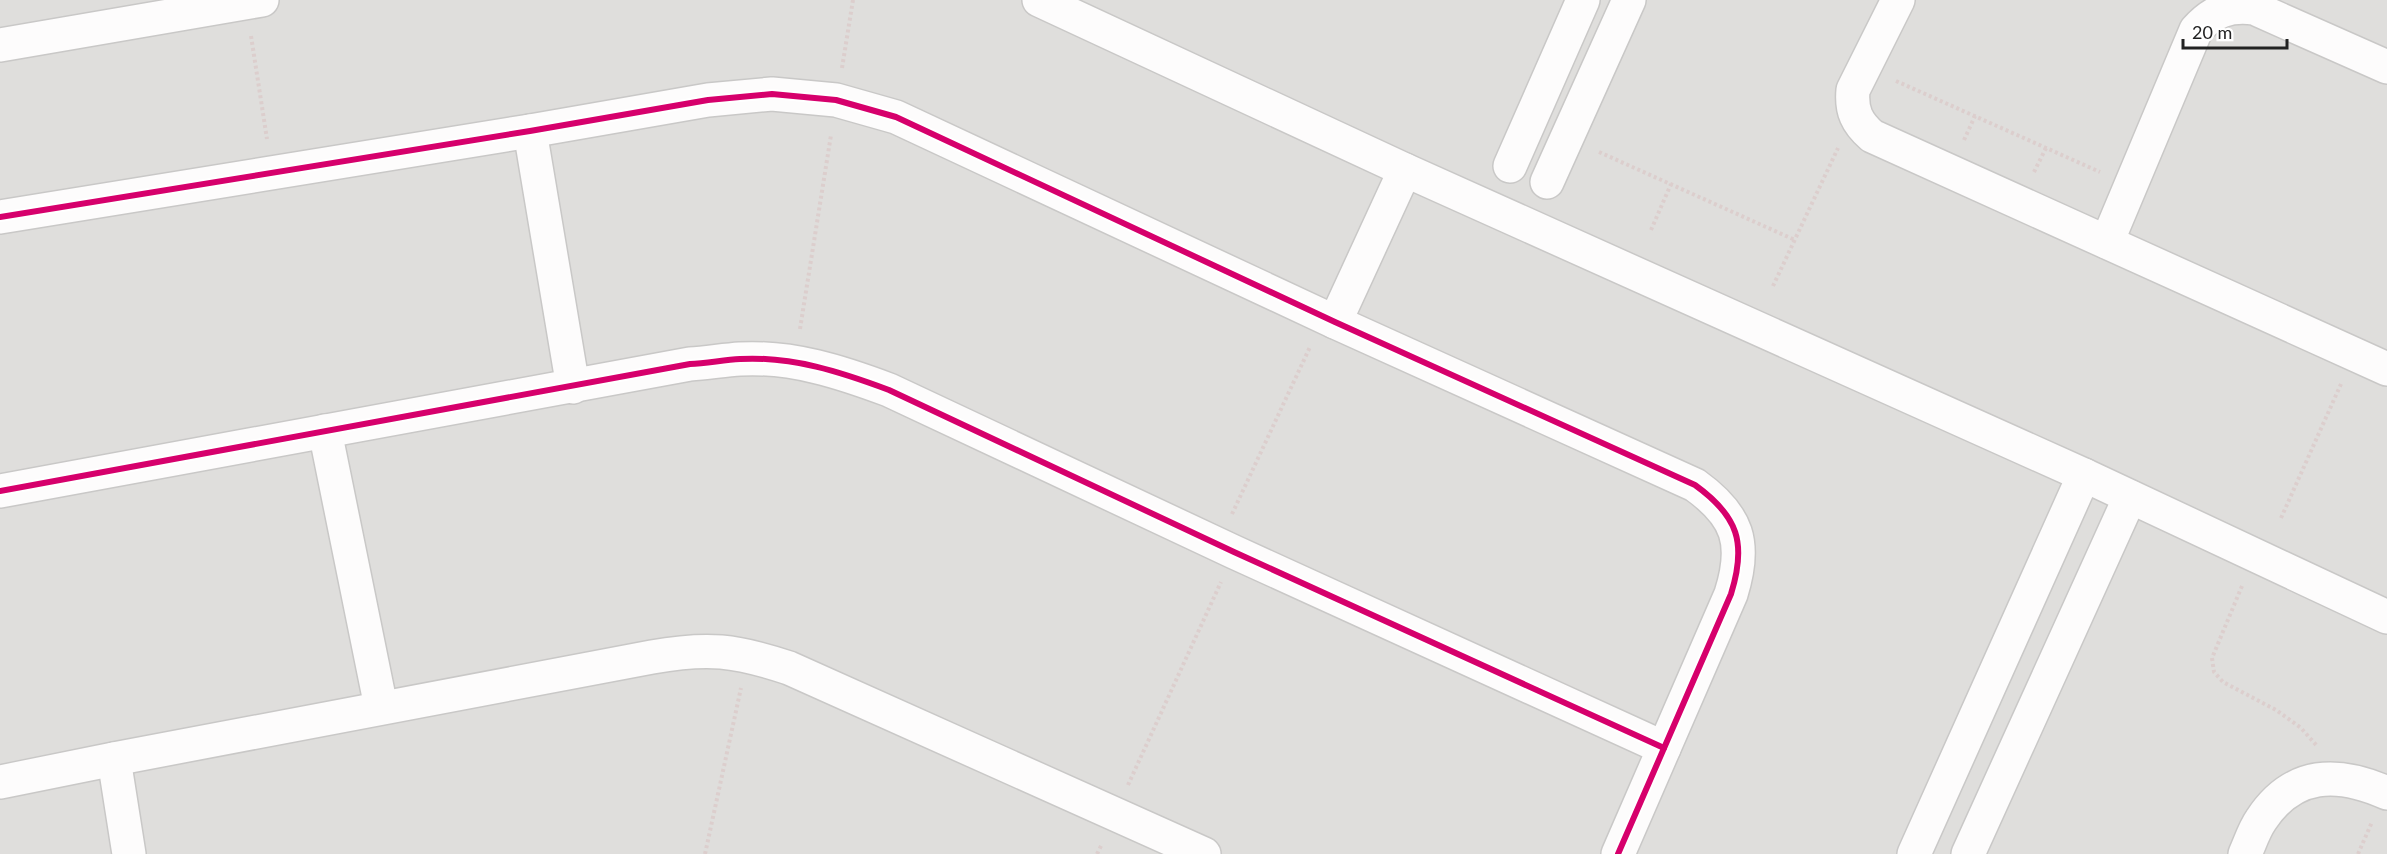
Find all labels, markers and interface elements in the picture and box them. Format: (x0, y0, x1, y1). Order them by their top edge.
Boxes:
scale bar (2183, 12, 2286, 50)
text: 20 m (2192, 21, 2232, 43)

